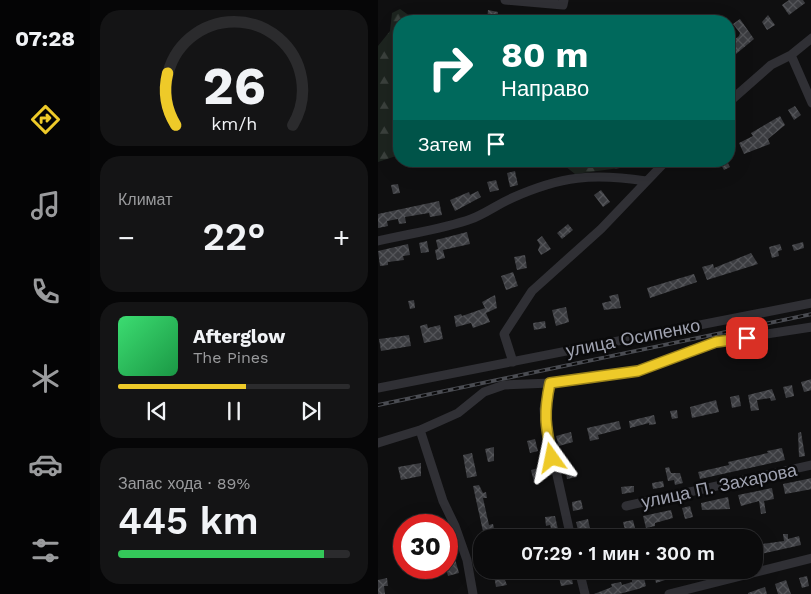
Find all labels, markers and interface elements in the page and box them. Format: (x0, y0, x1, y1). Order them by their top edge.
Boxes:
text: 07:28 (15, 26, 75, 51)
text: 80 m (501, 34, 588, 76)
icon: right (418, 35, 483, 100)
text: 26 (202, 56, 266, 117)
text: Направо (501, 76, 589, 101)
icon: directions (28, 102, 63, 137)
text: km/h (211, 113, 257, 134)
icon: arrive (482, 130, 510, 158)
text: Затем (418, 133, 472, 156)
icon: music (28, 188, 63, 223)
text: Климат (118, 190, 172, 209)
text: 22° (202, 215, 266, 259)
text: − (118, 221, 135, 254)
text: + (333, 221, 350, 254)
icon: phone (28, 274, 63, 309)
street label: улица Осипенко (564, 314, 702, 361)
pin (726, 317, 768, 359)
icon: arrive (733, 324, 761, 352)
text: Afterglow (193, 325, 285, 348)
text: The Pines (193, 348, 269, 367)
icon: climate (28, 361, 63, 396)
icon: previous (143, 397, 171, 425)
icon: pause (220, 397, 248, 425)
icon: next (297, 397, 325, 425)
position arrow (525, 431, 577, 483)
icon: car (28, 447, 63, 482)
street label: улица П. Захарова (639, 459, 800, 512)
text: Запас хода · 89% (118, 474, 250, 493)
text: 445 km (118, 499, 259, 543)
speed limit sign: 30 (393, 514, 458, 579)
icon: filters (28, 533, 63, 568)
text: 07:29 · 1 мин · 300 m (521, 542, 715, 565)

